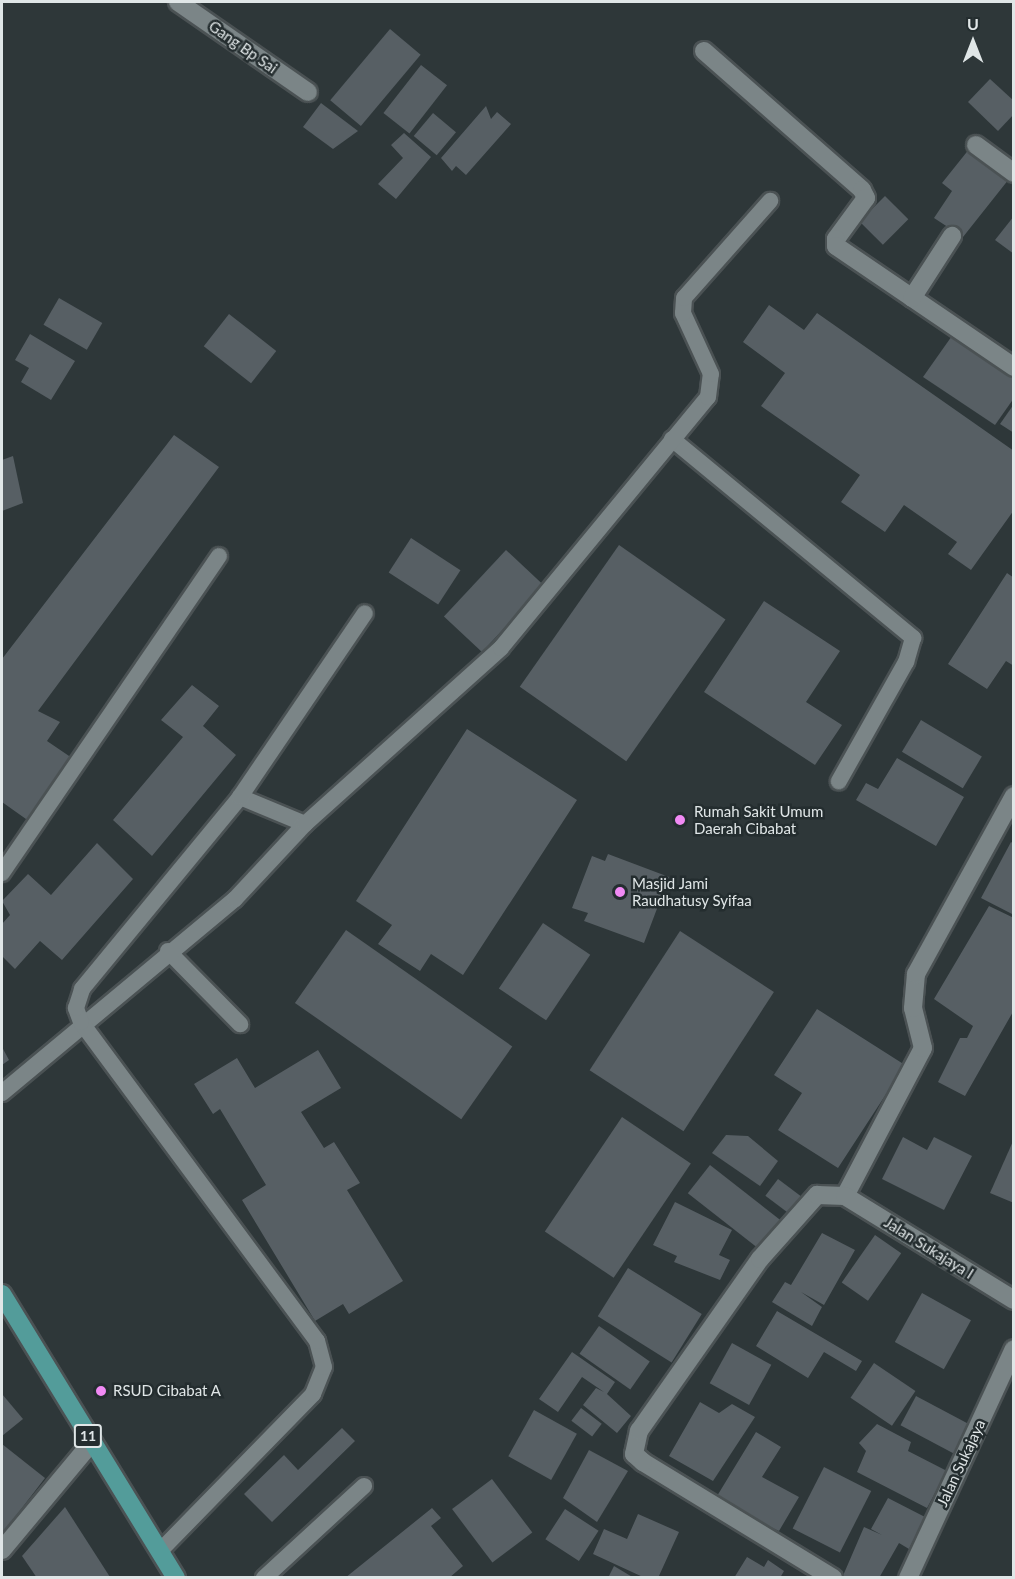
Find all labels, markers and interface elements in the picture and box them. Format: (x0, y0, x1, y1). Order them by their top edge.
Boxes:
north arrow (943, 12, 1003, 72)
text: U (967, 14, 979, 33)
street label: Gang Bp Sai (205, 17, 281, 77)
place label: Rumah Sakit Umum Daerah Cibabat (694, 802, 823, 837)
marker: Rumah Sakit Umum Daerah Cibabat (671, 811, 689, 829)
place label: Masjid Jami Raudhatusy Syifaa (632, 874, 752, 909)
marker: Masjid Jami Raudhatusy Syifaa (613, 885, 627, 899)
street label: Jalan Sukajaya I (881, 1213, 977, 1283)
place label: RSUD Cibabat A (113, 1382, 221, 1400)
marker: RSUD Cibabat A (94, 1384, 108, 1398)
street label: Jalan Sukajaya (933, 1417, 989, 1509)
road number: 11 (73, 1425, 103, 1447)

